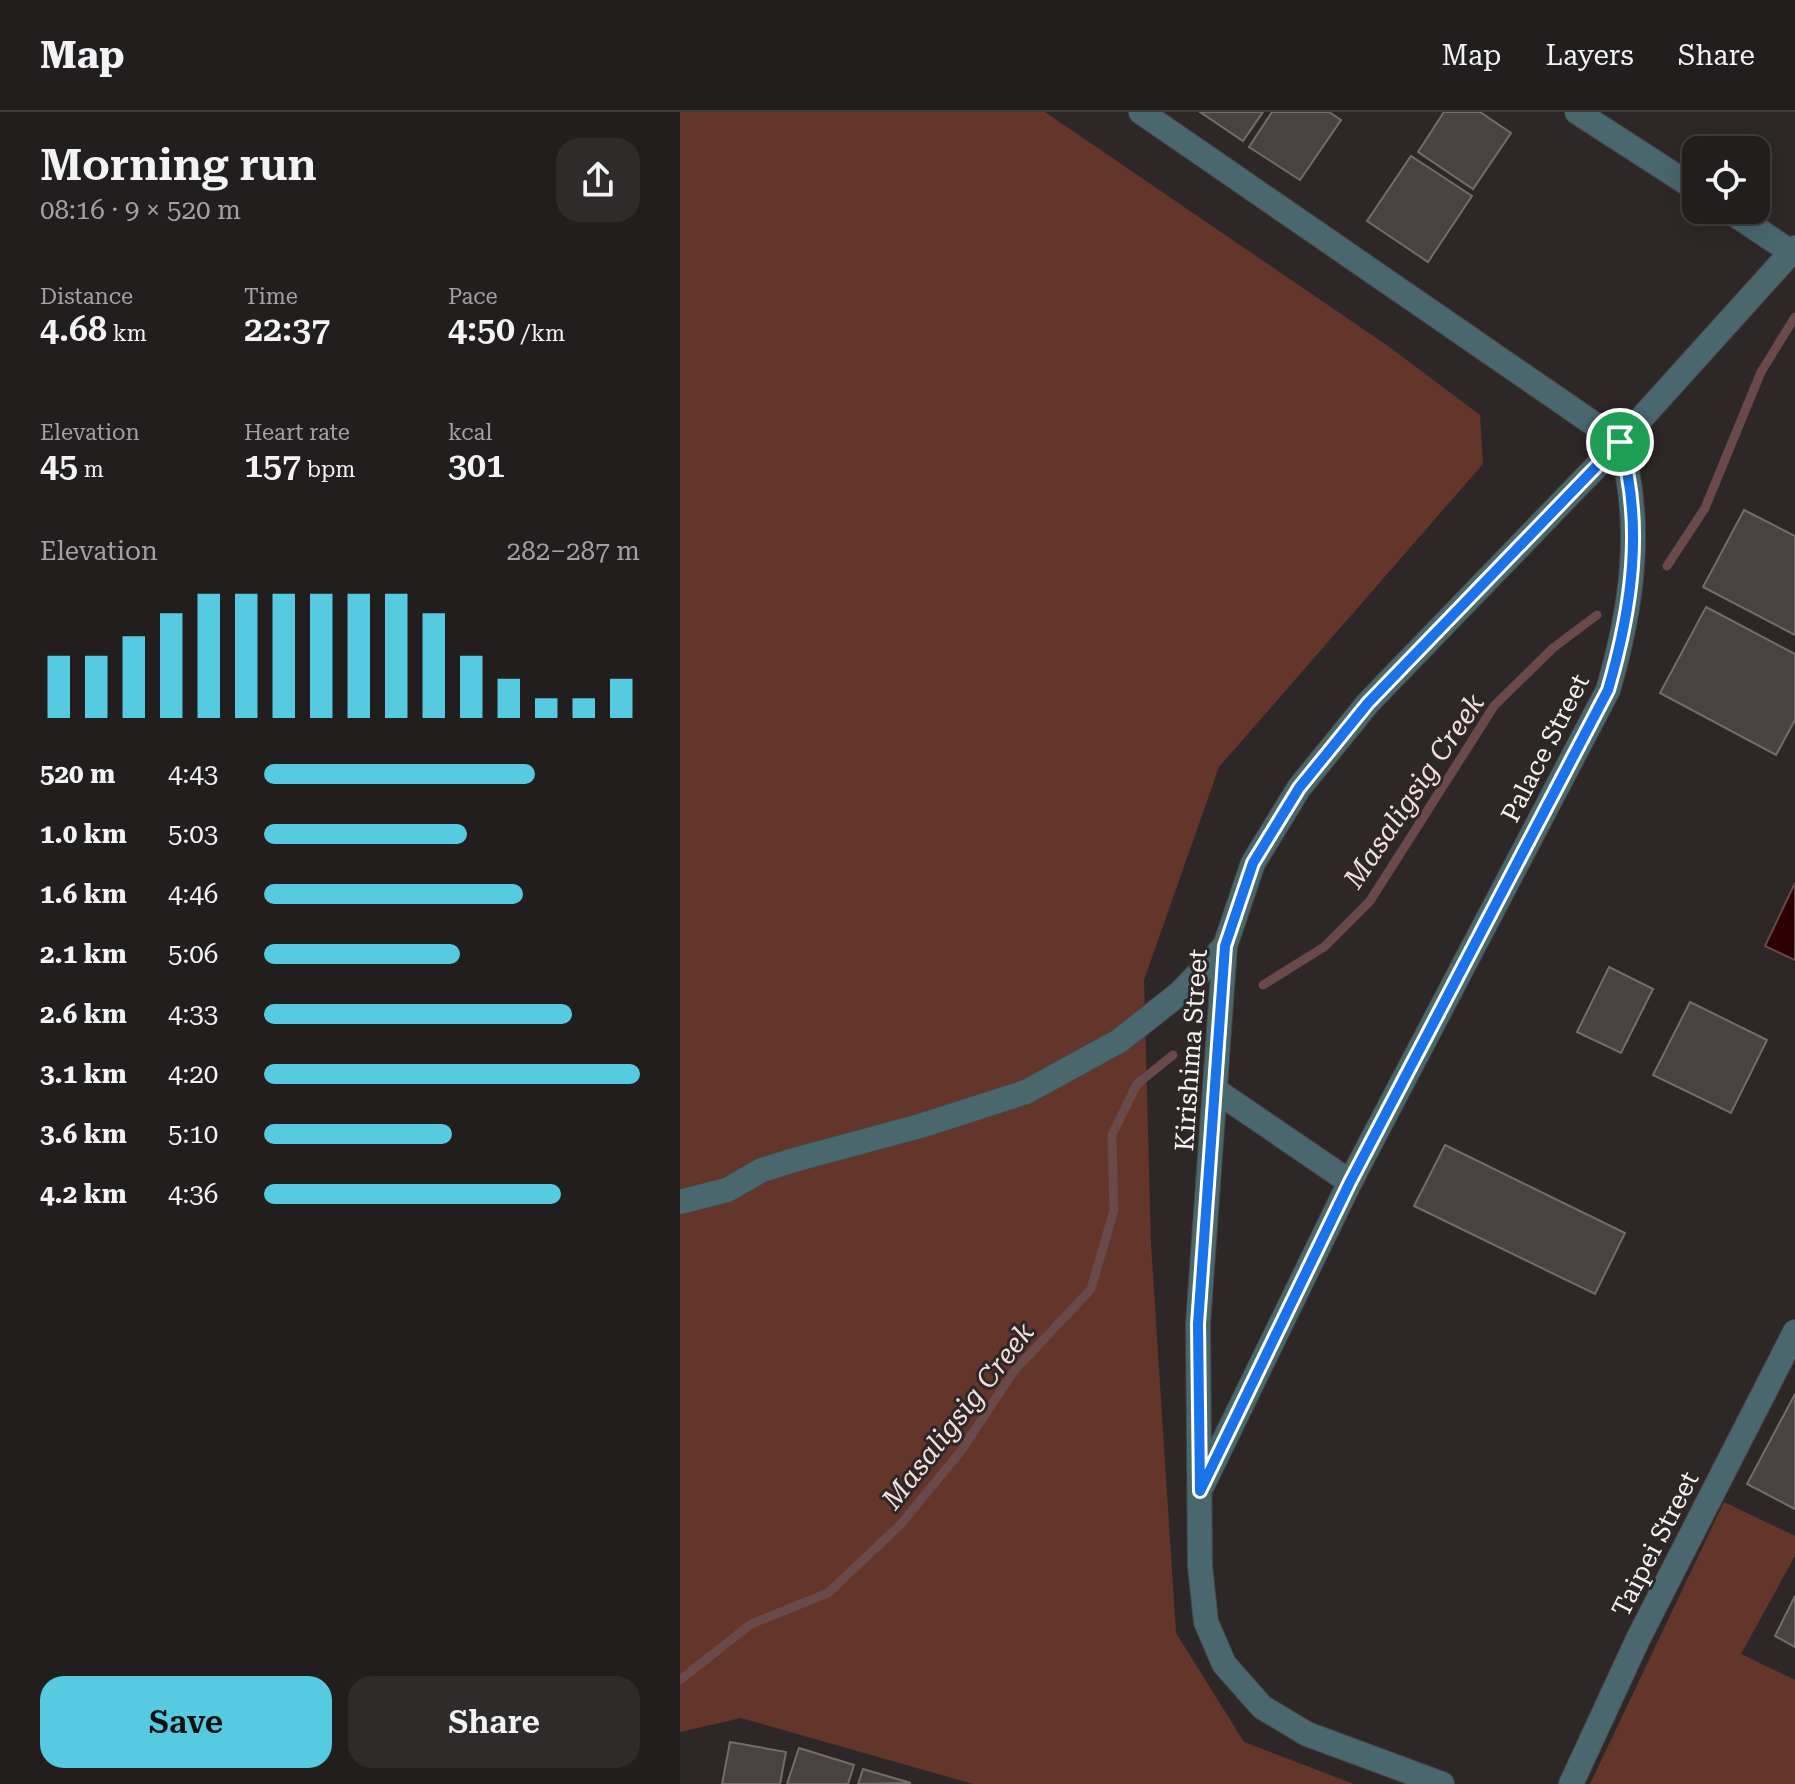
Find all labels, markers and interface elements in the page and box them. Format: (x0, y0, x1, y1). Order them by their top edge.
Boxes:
text: Map (40, 33, 125, 77)
text: Map (1442, 39, 1501, 72)
text: Layers (1545, 39, 1634, 72)
text: Share (1678, 39, 1755, 72)
map controls (1682, 136, 1770, 224)
button: locate (1682, 136, 1770, 224)
button: share (556, 138, 640, 222)
text: Morning run (40, 139, 317, 191)
text: 08:16 · 9 × 520 m (40, 195, 241, 225)
text: Distance (40, 284, 133, 309)
text: Time (244, 284, 298, 309)
text: Pace (448, 284, 498, 309)
text: 4.68 (40, 309, 107, 349)
text: 22:37 (244, 309, 330, 349)
text: 4:50 (448, 309, 515, 349)
text: km (107, 321, 147, 346)
text: /km (515, 321, 565, 346)
pin (1586, 408, 1654, 476)
text: Elevation (40, 420, 140, 445)
text: Heart rate (244, 420, 350, 445)
text: kcal (448, 420, 492, 445)
icon: arrive (1598, 420, 1642, 464)
text: 45 (40, 445, 78, 485)
text: 157 (244, 445, 301, 485)
text: 301 (448, 445, 505, 485)
text: m (78, 457, 104, 482)
text: bpm (301, 457, 355, 482)
text: Elevation (40, 536, 158, 566)
text: 282–287 m (507, 536, 640, 566)
street label: Palace Street (1495, 669, 1595, 827)
water label: Masaligsig Creek (1336, 687, 1492, 895)
text: 520 m (40, 759, 115, 789)
text: 4:43 (168, 759, 218, 789)
text: 1.0 km (40, 819, 127, 849)
text: 5:03 (168, 819, 218, 849)
text: 1.6 km (40, 879, 127, 909)
text: 4:46 (168, 879, 218, 909)
text: 2.1 km (40, 939, 127, 969)
text: 5:06 (168, 939, 218, 969)
street label: Kirishima Street (1169, 948, 1213, 1152)
text: 2.6 km (40, 999, 127, 1029)
text: 4:33 (168, 999, 218, 1029)
text: 3.1 km (40, 1059, 127, 1089)
text: 4:20 (168, 1059, 218, 1089)
text: 3.6 km (40, 1119, 127, 1149)
text: 5:10 (168, 1119, 218, 1149)
text: 4.2 km (40, 1179, 127, 1209)
text: 4:36 (168, 1179, 218, 1209)
water label: Masaligsig Creek (875, 1316, 1041, 1516)
street label: Taipei Street (1606, 1466, 1705, 1622)
button: Save (40, 1676, 332, 1768)
button: Share (348, 1676, 640, 1768)

